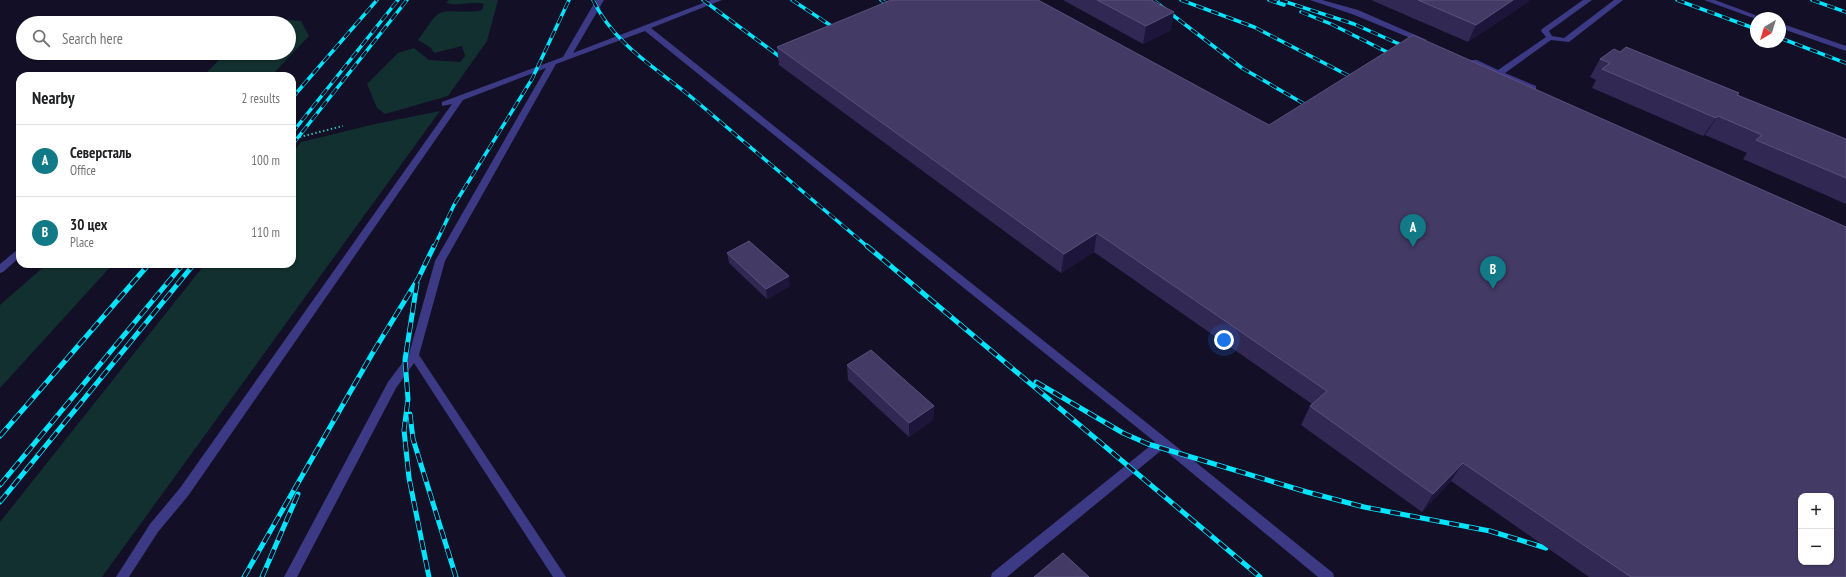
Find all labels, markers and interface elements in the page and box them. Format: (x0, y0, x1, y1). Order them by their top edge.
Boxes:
north arrow (1750, 12, 1786, 48)
search box (16, 16, 296, 60)
icon: search (30, 27, 52, 49)
text: Search here (62, 29, 123, 48)
text: Nearby (32, 87, 75, 109)
text: 2 results (241, 90, 280, 107)
text: Северсталь (70, 143, 132, 162)
text: A (42, 152, 48, 169)
text: 100 m (251, 152, 280, 169)
text: Office (70, 162, 96, 179)
pin: A (1400, 214, 1426, 247)
text: 30 цех (70, 215, 107, 234)
text: B (42, 224, 48, 241)
text: 110 m (251, 224, 280, 241)
text: Place (70, 234, 94, 251)
pin: B (1480, 256, 1506, 289)
your location (1214, 330, 1234, 350)
map controls (1798, 493, 1834, 565)
button: + (1798, 493, 1834, 529)
button: − (1798, 529, 1834, 565)

